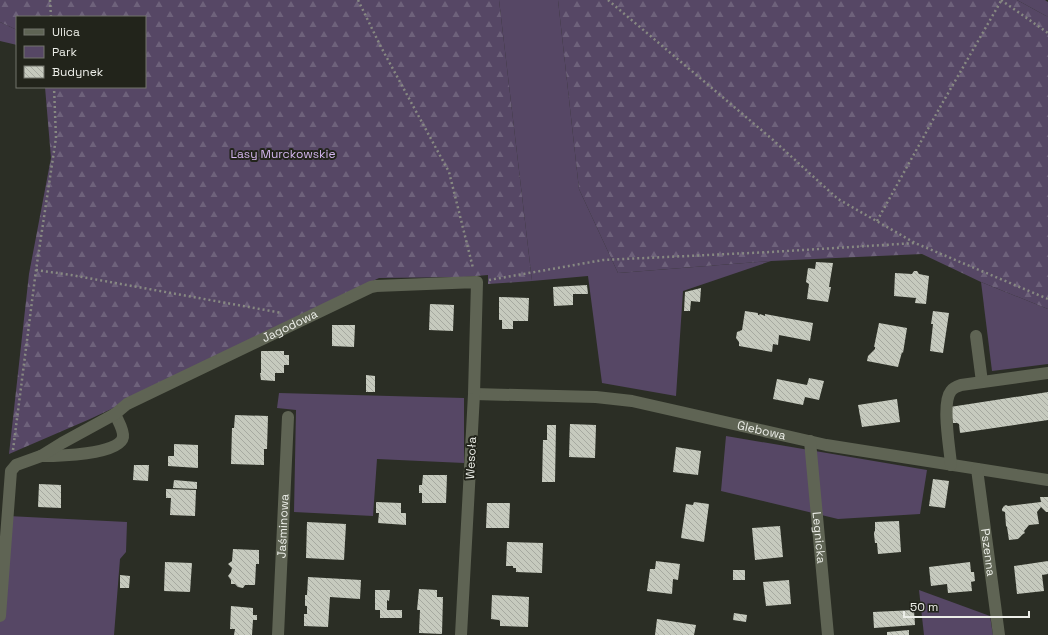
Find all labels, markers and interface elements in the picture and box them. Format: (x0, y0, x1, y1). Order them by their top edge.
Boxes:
legend (16, 16, 146, 88)
text: Ulica (52, 24, 80, 40)
text: Park (52, 44, 77, 60)
text: Budynek (52, 64, 104, 80)
park label: Lasy Murckowskie (230, 146, 336, 162)
street label: Jagodowa (259, 306, 320, 346)
street label: Glebowa (736, 417, 787, 444)
street label: Wesoła (462, 436, 480, 480)
street label: Jaśminowa (274, 493, 292, 559)
street label: Legnicka (809, 511, 829, 564)
street label: Pszenna (977, 527, 999, 577)
scale bar (904, 593, 1029, 619)
text: 50 m (910, 599, 938, 615)

